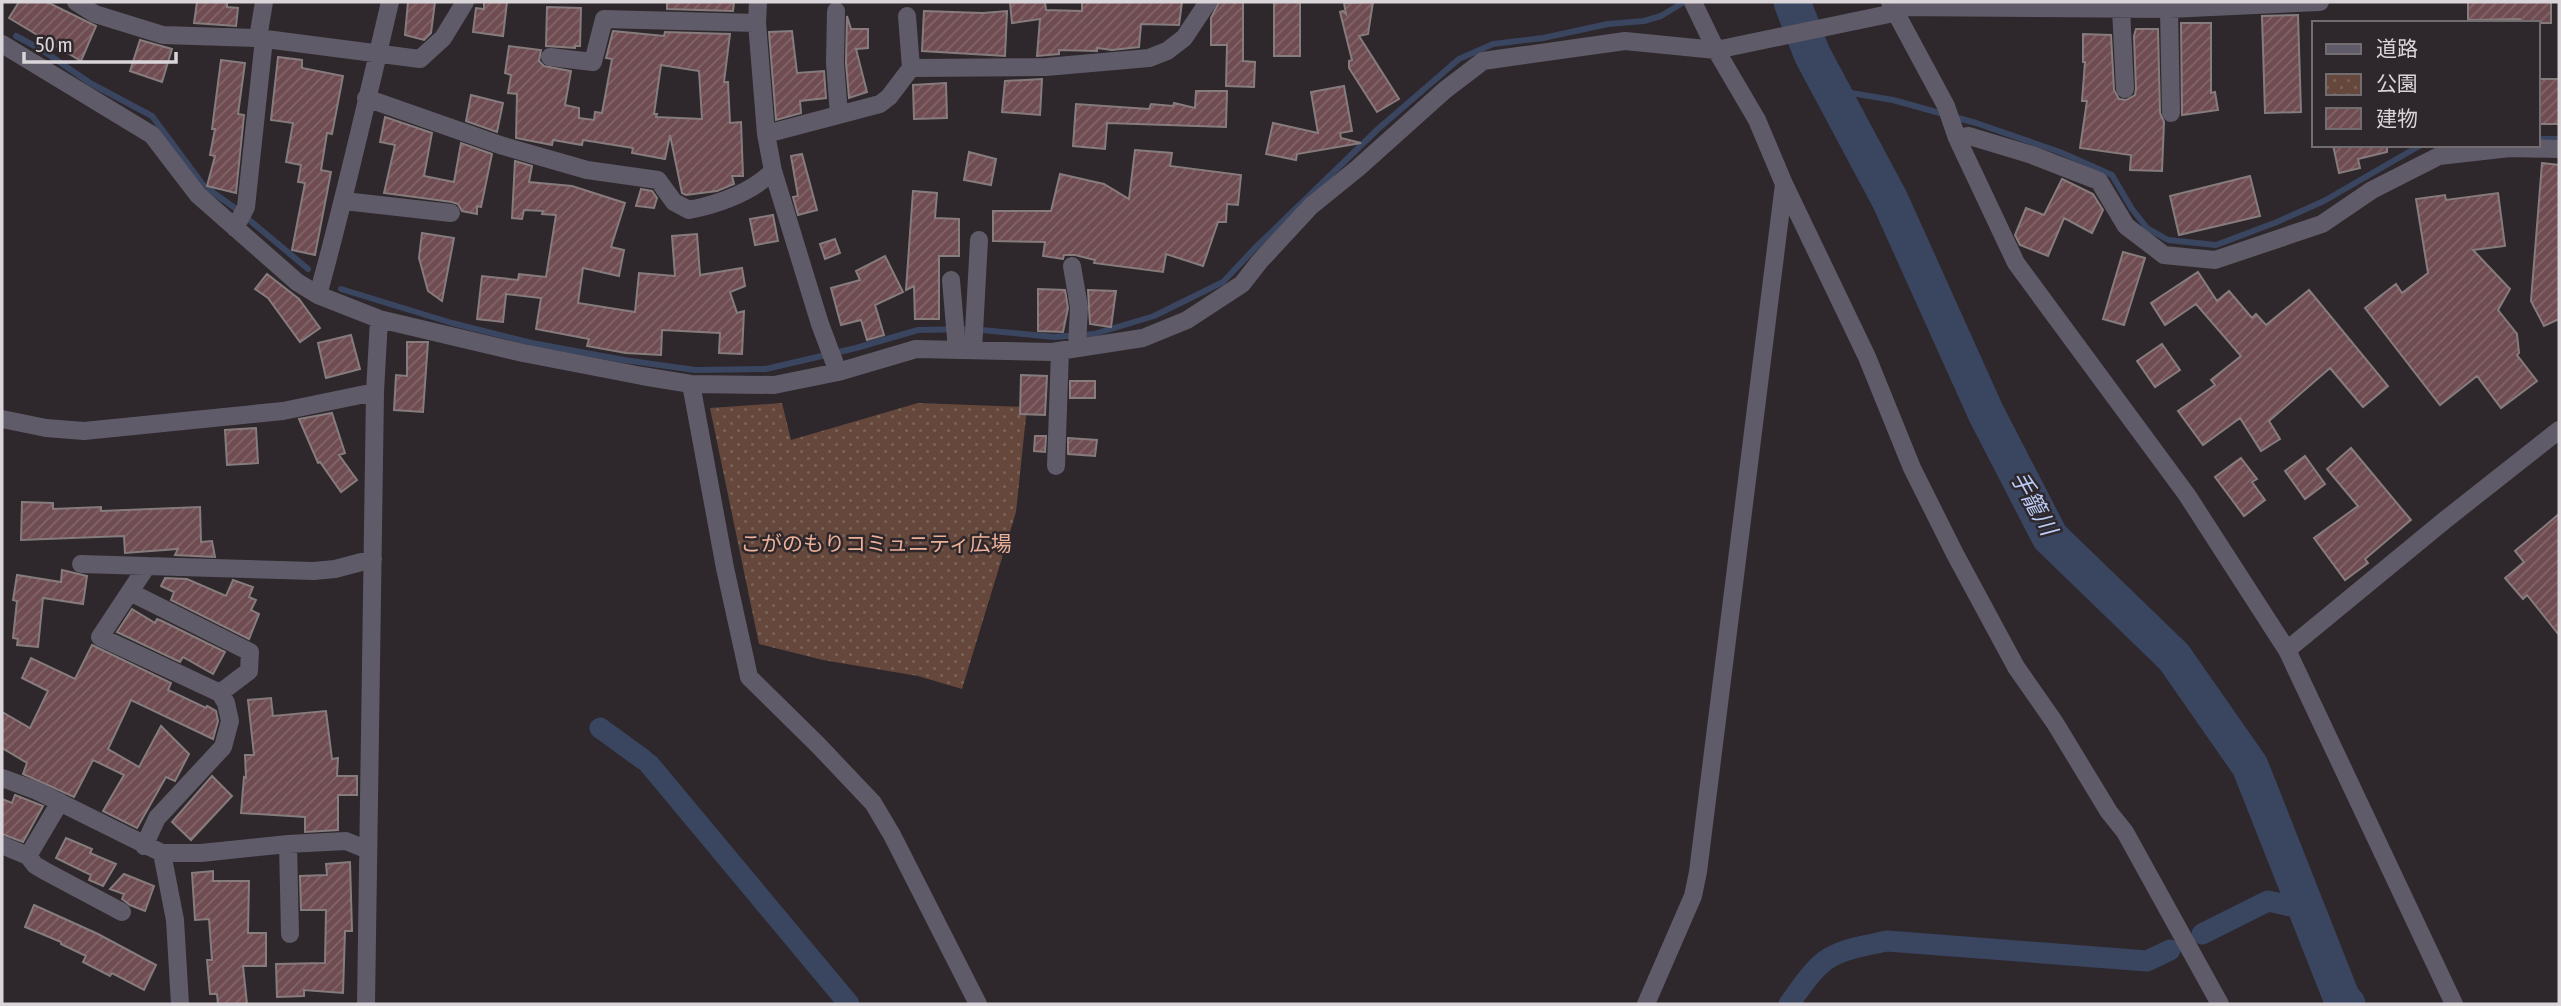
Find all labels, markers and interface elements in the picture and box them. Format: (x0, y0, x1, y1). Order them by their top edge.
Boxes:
scale bar (24, 21, 177, 65)
legend (2312, 21, 2540, 147)
text: 50 m (35, 32, 73, 56)
text: 道路 (2376, 36, 2418, 60)
text: 公園 (2376, 71, 2418, 95)
text: 建物 (2376, 106, 2418, 130)
water label: 手籠川 (2006, 467, 2064, 542)
park label: こがのもりコミュニティ広場 (740, 531, 1012, 555)

